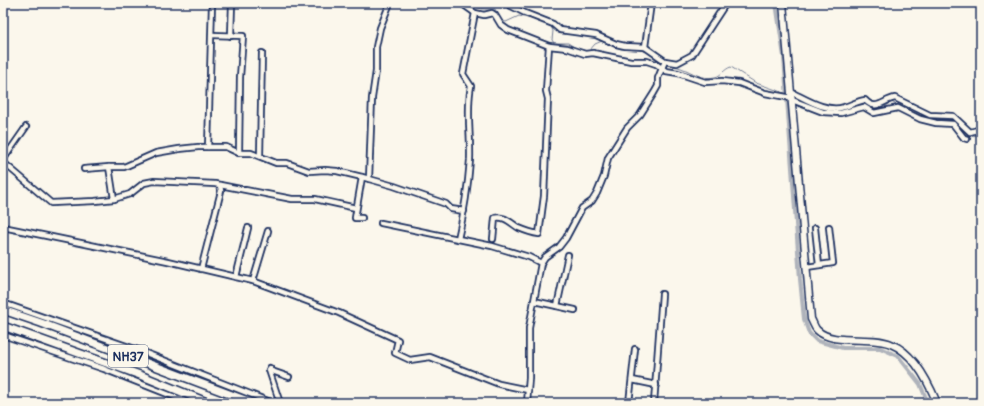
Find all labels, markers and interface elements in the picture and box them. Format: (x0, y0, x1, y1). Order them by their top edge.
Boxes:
road number: NH37 (108, 345, 148, 367)

